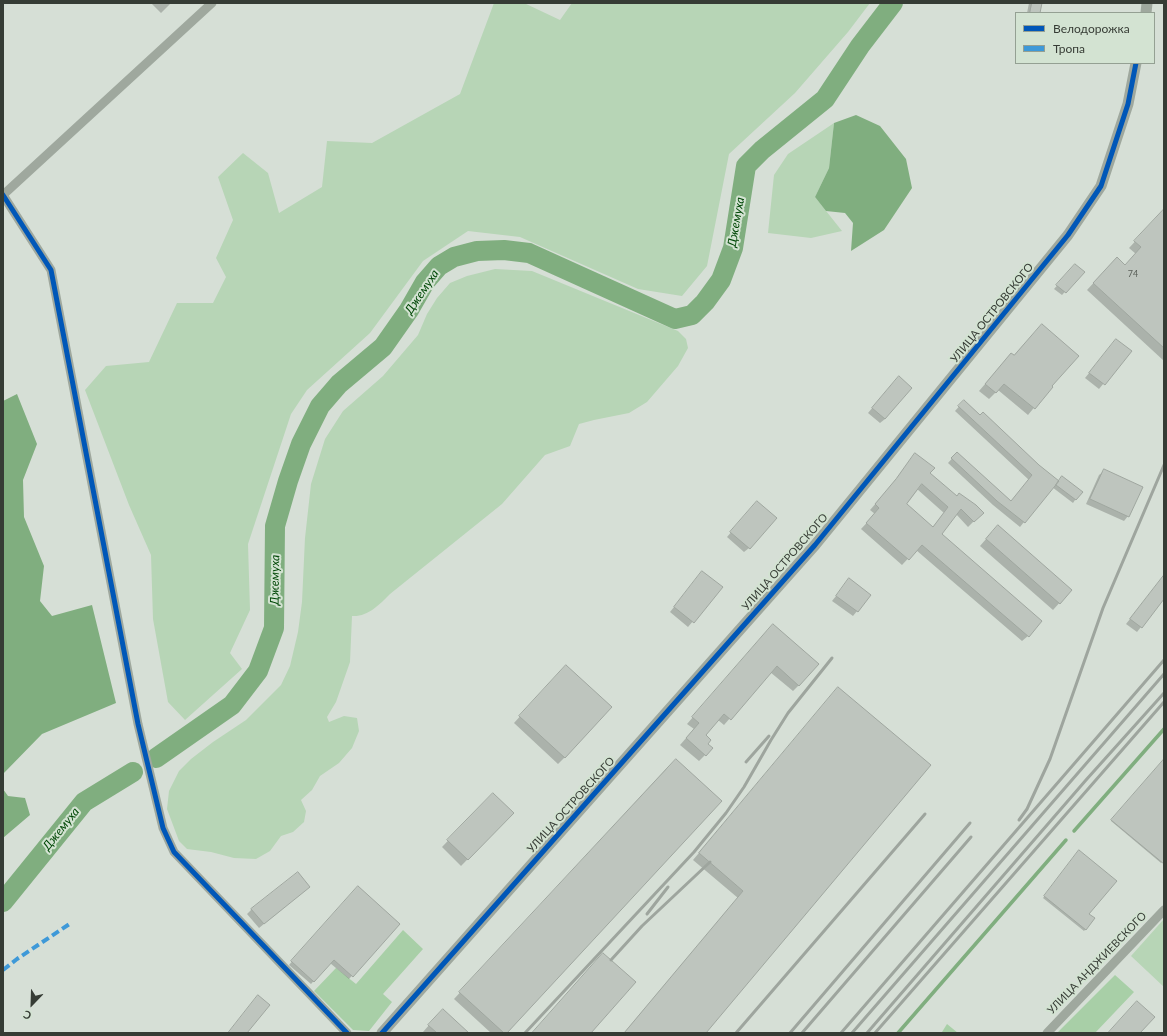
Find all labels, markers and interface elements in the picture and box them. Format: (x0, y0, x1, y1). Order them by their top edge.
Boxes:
legend (1015, 12, 1155, 64)
text: Велодорожка (1053, 21, 1130, 36)
text: Тропа (1053, 41, 1085, 56)
water label: Джемуха (725, 196, 747, 248)
street label: УЛИЦА ОСТРОВСКОГО (948, 261, 1036, 365)
water label: Джемуха (402, 267, 442, 317)
house number: 74 (1128, 269, 1138, 279)
street label: УЛИЦА ОСТРОВСКОГО (739, 511, 831, 613)
water label: Джемуха (267, 555, 283, 605)
street label: УЛИЦА ОСТРОВСКОГО (525, 754, 617, 856)
water label: Джемуха (40, 805, 82, 853)
street label: УЛИЦА АНДЖИЕВСКОГО (1045, 909, 1149, 1017)
north arrow (12, 984, 52, 1024)
text: С (21, 1008, 33, 1023)

